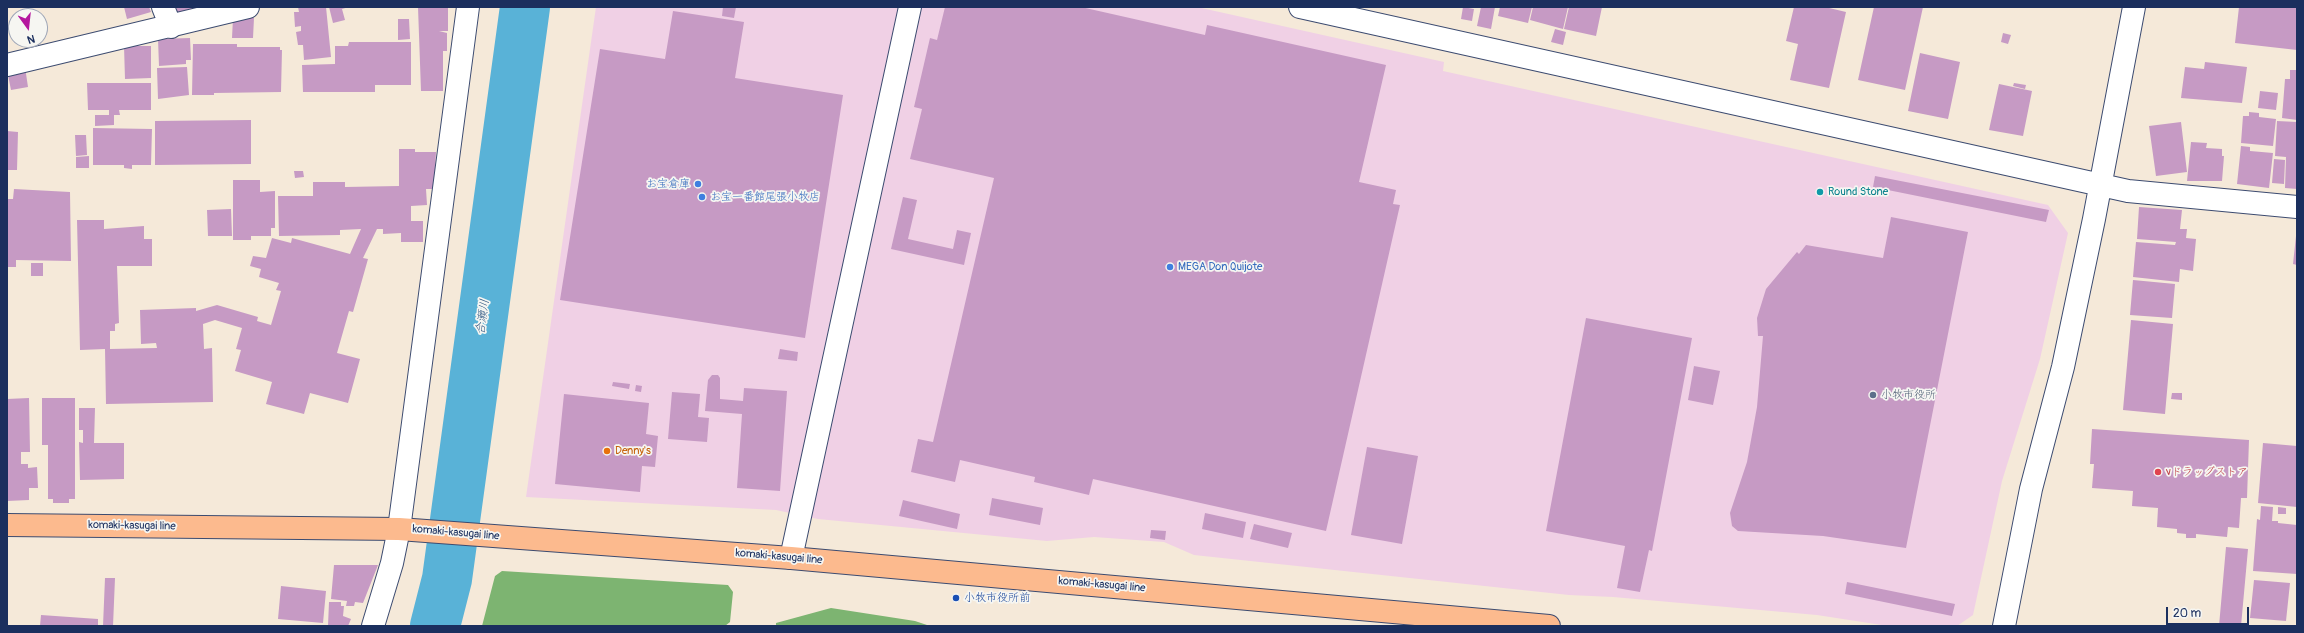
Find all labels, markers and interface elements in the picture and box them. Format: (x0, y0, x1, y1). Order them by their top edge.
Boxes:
north arrow (8, 8, 48, 48)
text: N (26, 32, 36, 46)
place label: お宝倉庫 (646, 177, 690, 191)
marker: お宝倉庫 (693, 179, 703, 189)
place label: Round Stone (1828, 185, 1888, 199)
marker: Round Stone (1815, 187, 1825, 197)
place label: お宝一番館尾張小牧店 (710, 190, 820, 204)
marker: お宝一番館尾張小牧店 (697, 192, 707, 202)
place label: MEGA Don Quijote (1178, 260, 1262, 274)
marker: MEGA Don Quijote (1165, 262, 1175, 272)
water label: 合瀬川 (473, 298, 493, 336)
place label: 小牧市役所 (1881, 388, 1936, 402)
marker: 小牧市役所 (1868, 390, 1878, 400)
place label: Denny's (615, 444, 651, 458)
marker: Denny's (602, 446, 612, 456)
place label: vドラッグストア (2166, 465, 2248, 479)
marker: vドラッグストア (2153, 467, 2163, 477)
street label: komaki-kasugai line (88, 519, 176, 533)
street label: komaki-kasugai line (412, 523, 500, 543)
street label: komaki-kasugai line (735, 547, 823, 567)
street label: komaki-kasugai line (1058, 575, 1146, 595)
place label: 小牧市役所前 (964, 591, 1030, 605)
marker: 小牧市役所前 (951, 593, 961, 603)
scale bar (2168, 599, 2251, 625)
text: 20 m (2173, 606, 2201, 621)

